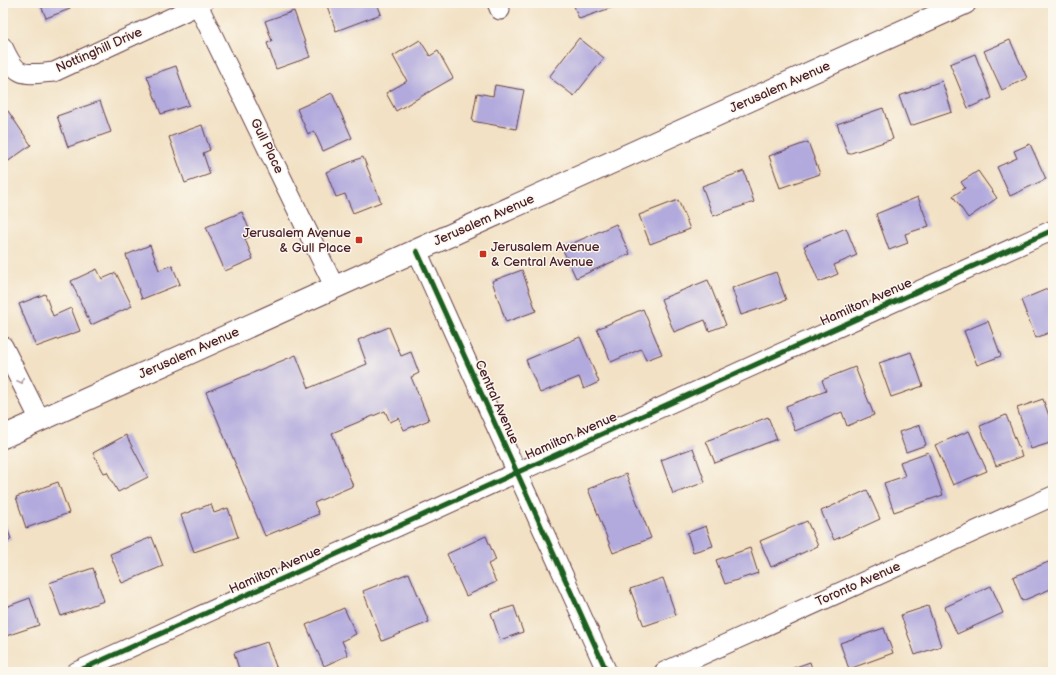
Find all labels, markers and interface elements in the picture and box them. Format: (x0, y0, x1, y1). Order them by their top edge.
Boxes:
street label: Nottinghill Drive (53, 24, 145, 76)
street label: Jerusalem Avenue (727, 58, 833, 116)
street label: Gull Place (247, 116, 287, 176)
street label: Jerusalem Avenue (431, 191, 537, 249)
place label: Jerusalem Avenue & Gull Place (243, 225, 351, 256)
marker: Jerusalem Avenue & Gull Place (354, 235, 364, 245)
place label: Jerusalem Avenue & Central Avenue (491, 239, 600, 270)
marker: Jerusalem Avenue & Central Avenue (478, 249, 488, 259)
street label: Hamilton Avenue (818, 274, 915, 329)
street label: Jerusalem Avenue (136, 324, 242, 382)
street label: Central Avenue (471, 358, 523, 447)
one-way arrow (16, 377, 23, 384)
street label: Hamilton Avenue (523, 408, 620, 463)
street label: Hamilton Avenue (227, 542, 324, 597)
street label: Toronto Avenue (813, 558, 903, 610)

